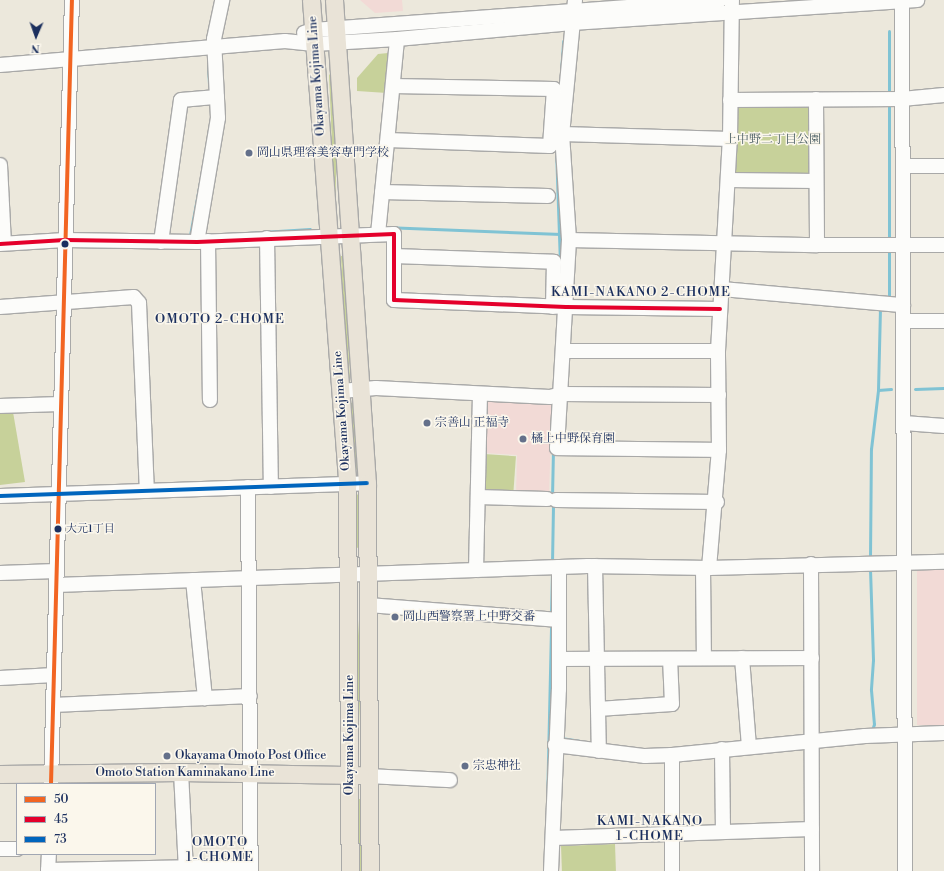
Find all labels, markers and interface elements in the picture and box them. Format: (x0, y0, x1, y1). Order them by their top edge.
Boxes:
street label: Okayama Kojima Line (306, 15, 328, 137)
north arrow (16, 16, 56, 56)
text: N (31, 41, 40, 55)
park label: 上中野二丁目公園 (725, 133, 821, 147)
place label: 岡山県理容美容専門学校 (257, 146, 389, 160)
marker: 岡山県理容美容専門学校 (244, 148, 254, 158)
unlabelled marker (60, 239, 70, 249)
district label: KAMI-NAKANO 2-CHOME (551, 284, 731, 300)
district label: OMOTO 2-CHOME (155, 311, 285, 327)
street label: Okayama Kojima Line (331, 350, 353, 472)
place label: 宗善山 正福寺 (435, 416, 509, 430)
marker: 宗善山 正福寺 (422, 418, 432, 428)
place label: 橘上中野保育園 (531, 432, 615, 446)
marker: 橘上中野保育園 (518, 434, 528, 444)
place label: 大元1丁目 (66, 522, 115, 536)
marker: 大元1丁目 (53, 524, 63, 534)
place label: 岡山西警察署上中野交番 (403, 610, 535, 624)
marker: 岡山西警察署上中野交番 (390, 612, 400, 622)
street label: Okayama Kojima Line (343, 675, 357, 795)
place label: Okayama Omoto Post Office (175, 749, 326, 763)
marker: Okayama Omoto Post Office (162, 751, 172, 761)
place label: 宗忠神社 (473, 759, 521, 773)
marker: 宗忠神社 (460, 761, 470, 771)
street label: Omoto Station Kaminakano Line (95, 766, 275, 780)
legend (16, 783, 156, 855)
text: 50 (54, 792, 69, 807)
text: 45 (54, 812, 68, 827)
district label: KAMI-NAKANO 1-CHOME (597, 814, 703, 845)
text: 73 (54, 832, 67, 847)
district label: OMOTO 1-CHOME (186, 835, 254, 866)

